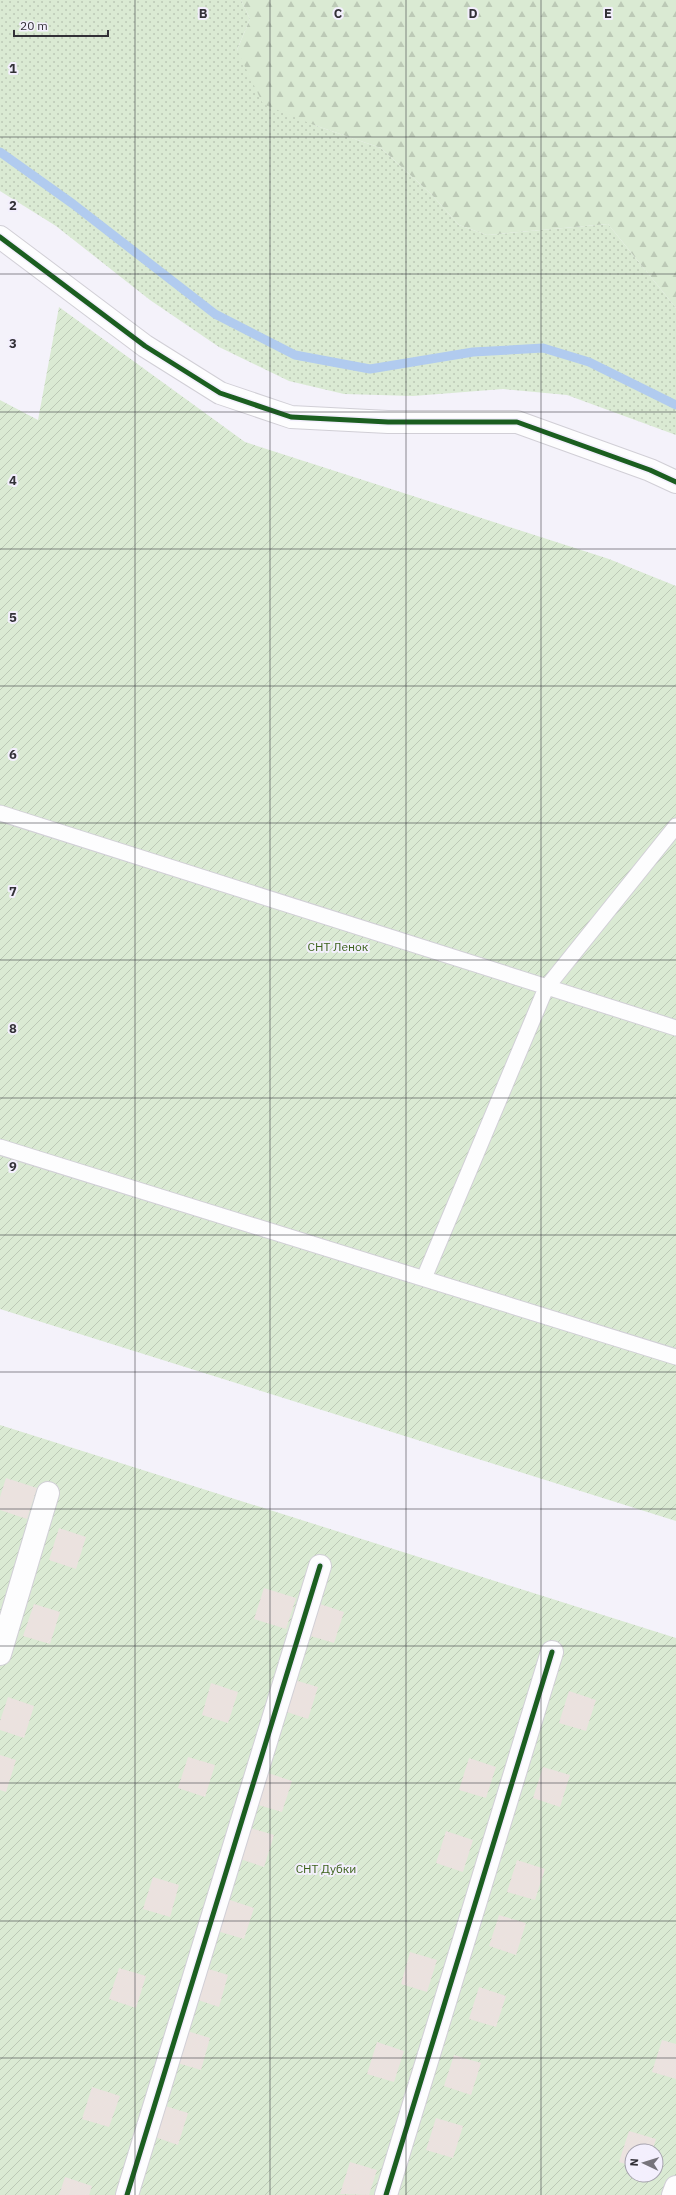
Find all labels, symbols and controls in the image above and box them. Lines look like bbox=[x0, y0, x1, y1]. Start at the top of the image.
text: B bbox=[199, 5, 208, 22]
text: C bbox=[334, 5, 343, 22]
text: D bbox=[468, 5, 478, 22]
text: E bbox=[604, 5, 612, 22]
scale bar bbox=[14, 12, 108, 38]
text: 20 m bbox=[20, 18, 48, 33]
text: 1 bbox=[9, 60, 17, 77]
text: 2 bbox=[9, 197, 17, 214]
text: 3 bbox=[9, 335, 17, 352]
text: 4 bbox=[9, 472, 17, 489]
text: 5 bbox=[9, 609, 17, 626]
text: 6 bbox=[9, 746, 17, 763]
text: 7 bbox=[9, 883, 17, 900]
park label: СНТ Ленок bbox=[308, 939, 369, 954]
text: 8 bbox=[9, 1020, 17, 1037]
text: 9 bbox=[9, 1158, 17, 1175]
park label: СНТ Дубки bbox=[296, 1861, 356, 1876]
north arrow bbox=[624, 2143, 664, 2183]
text: N bbox=[627, 2158, 641, 2167]

